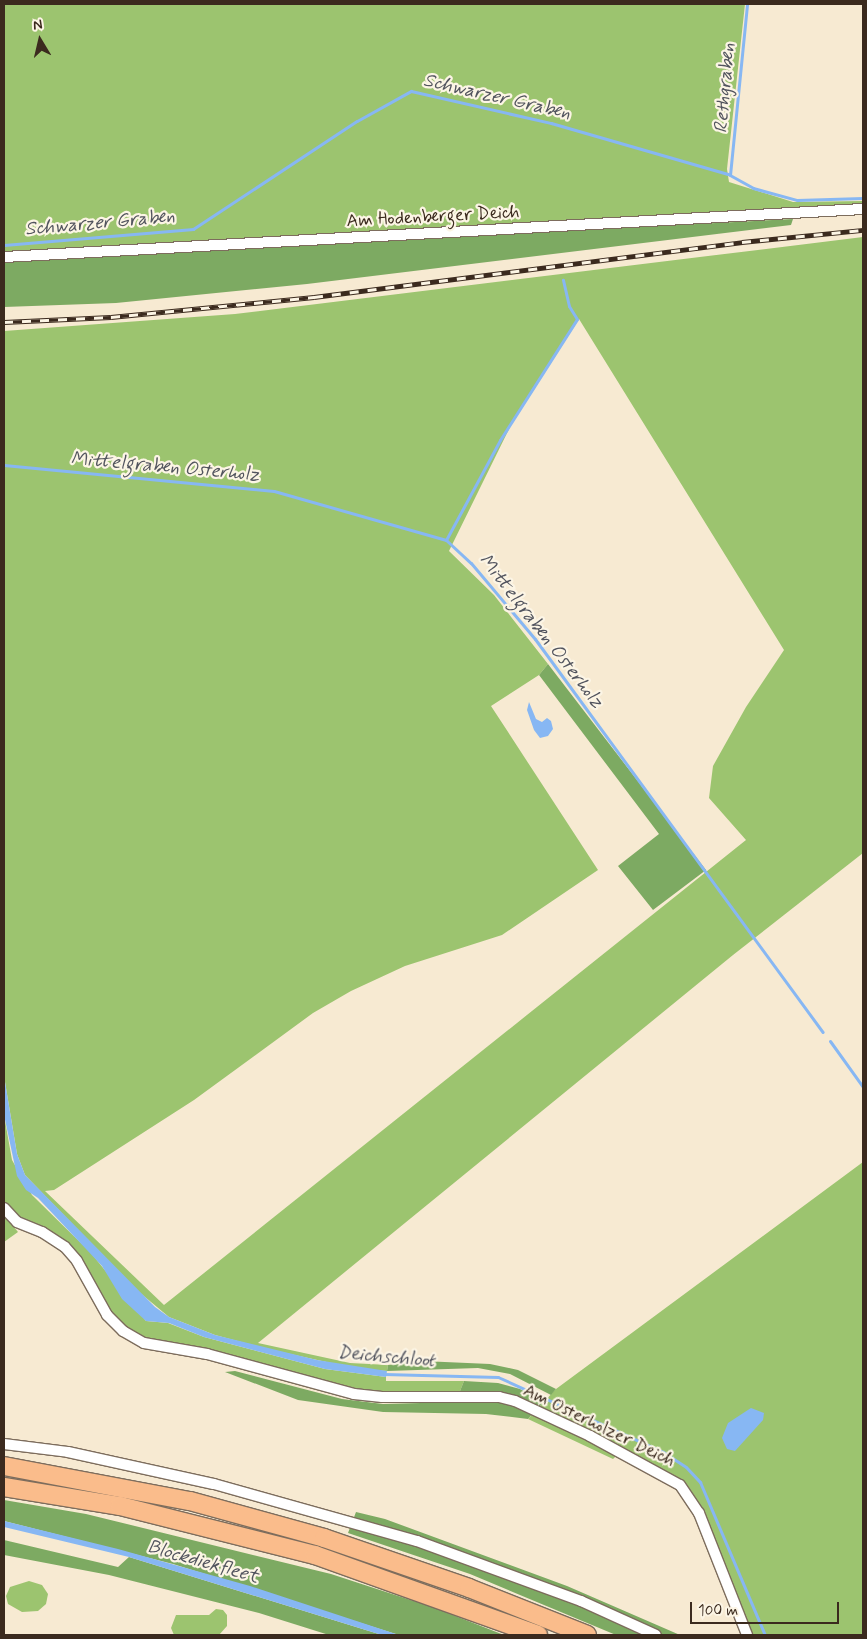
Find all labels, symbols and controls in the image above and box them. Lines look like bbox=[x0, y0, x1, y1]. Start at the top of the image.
north arrow bbox=[15, 15, 65, 65]
text: N bbox=[32, 16, 44, 35]
water label: Rethgraben bbox=[710, 42, 740, 134]
water label: Schwarzer Graben bbox=[422, 69, 572, 125]
street label: Am Hodenberger Deich bbox=[343, 202, 523, 232]
water label: Schwarzer Graben bbox=[25, 205, 175, 241]
water label: Mittelgraben Osterholz bbox=[70, 447, 260, 487]
water label: Mittelgraben Osterholz bbox=[474, 550, 608, 712]
water label: Deichschloot bbox=[336, 1341, 436, 1373]
street label: Am Osterholzer Deich bbox=[519, 1380, 679, 1472]
water label: Blockdiekfleet bbox=[145, 1535, 261, 1589]
scale bar bbox=[692, 1592, 841, 1624]
text: 100 m bbox=[698, 1601, 738, 1621]

